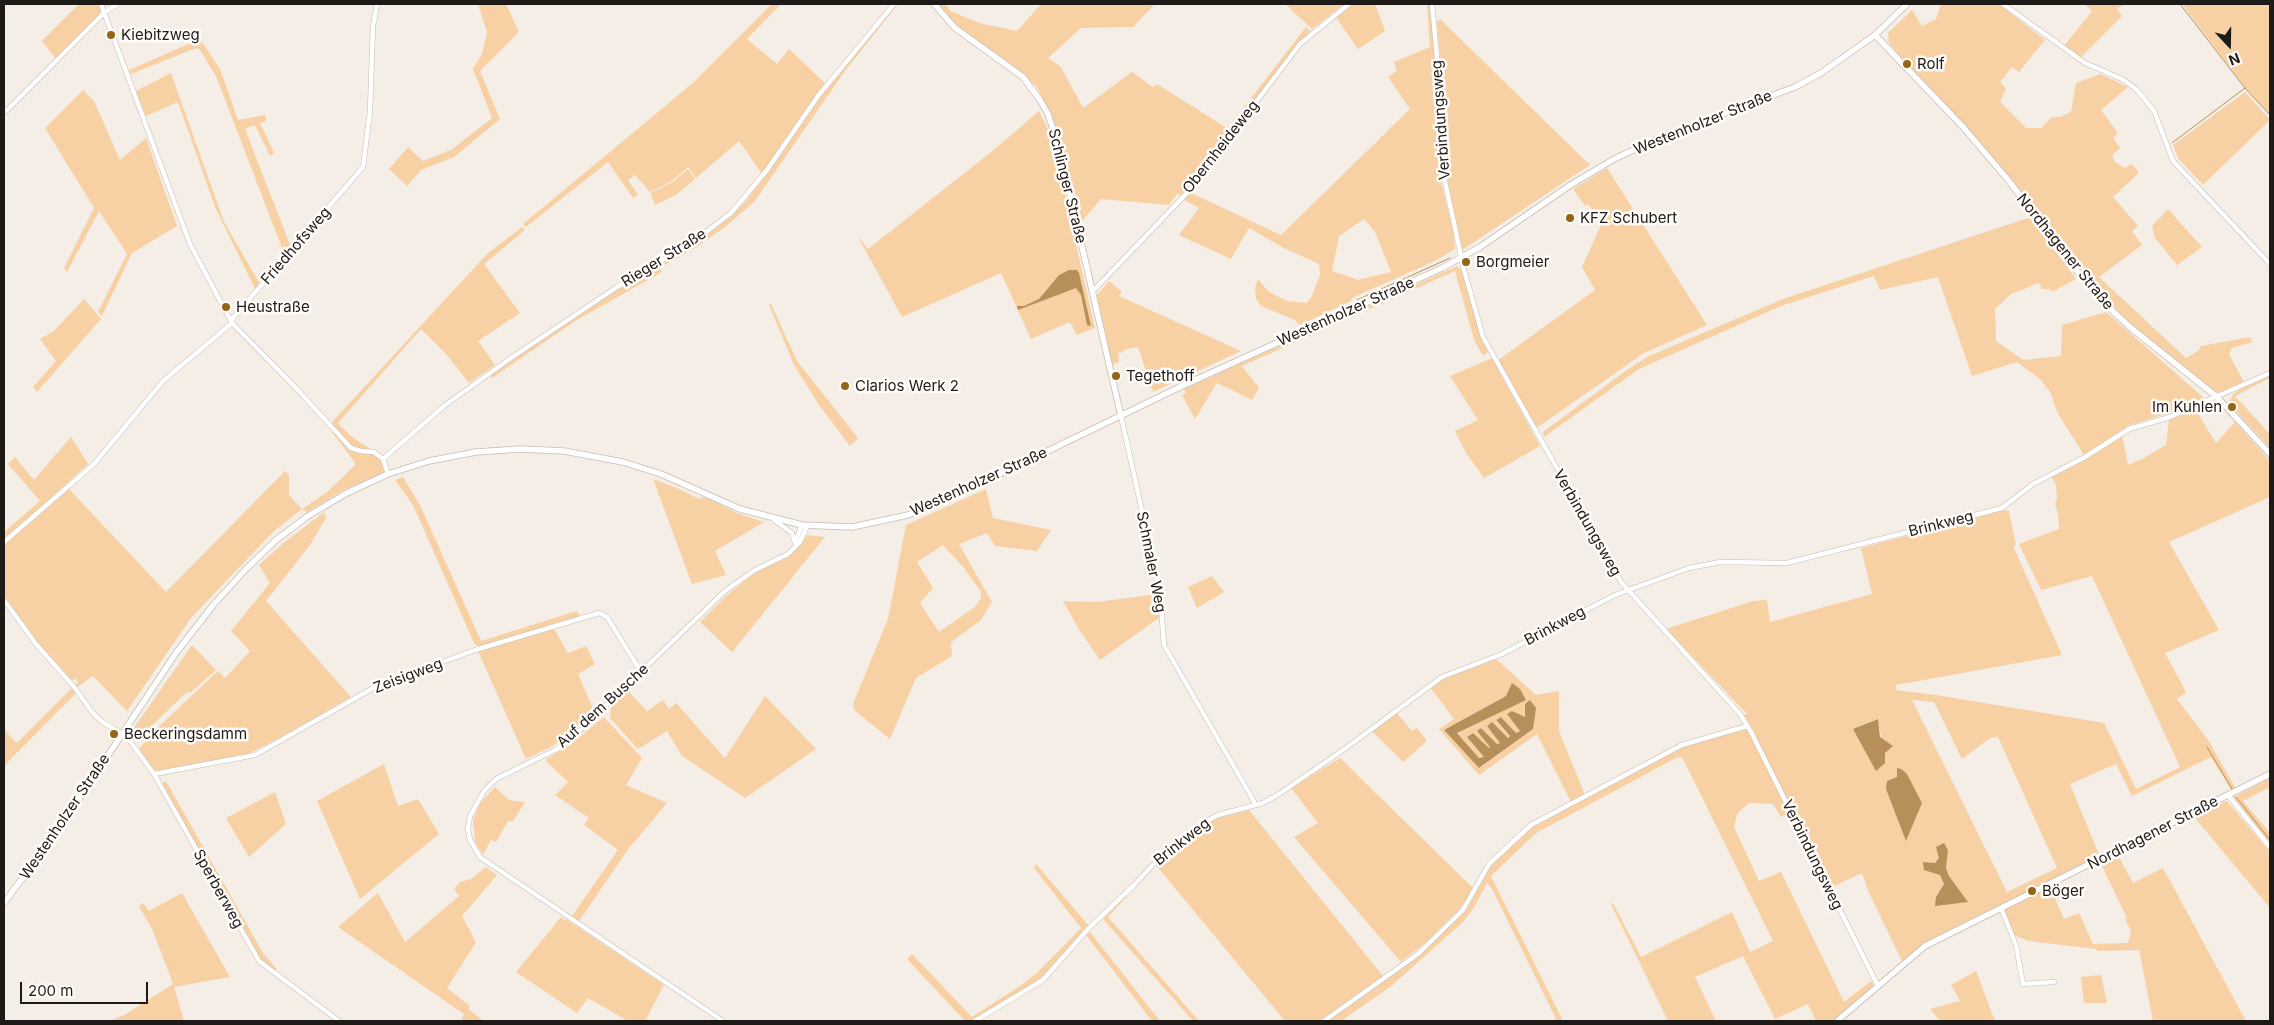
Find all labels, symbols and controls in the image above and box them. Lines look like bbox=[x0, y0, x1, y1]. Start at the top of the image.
north arrow bbox=[2204, 20, 2254, 70]
place label: Kiebitzweg bbox=[121, 26, 200, 44]
marker: Kiebitzweg bbox=[105, 29, 117, 41]
text: N bbox=[2227, 50, 2243, 69]
place label: Rolf bbox=[1917, 55, 1945, 73]
marker: Rolf bbox=[1901, 58, 1913, 70]
street label: Verbindungsweg bbox=[1428, 60, 1454, 180]
street label: Westenholzer Straße bbox=[1631, 87, 1775, 159]
street label: Obernheideweg bbox=[1179, 97, 1263, 197]
street label: Schlinger Straße bbox=[1044, 127, 1090, 245]
street label: Nordhagener Straße bbox=[2013, 190, 2117, 314]
street label: Friedhofsweg bbox=[257, 204, 335, 288]
place label: KFZ Schubert bbox=[1580, 209, 1677, 227]
marker: KFZ Schubert bbox=[1564, 212, 1576, 224]
street label: Rieger Straße bbox=[618, 225, 710, 291]
place label: Borgmeier bbox=[1476, 253, 1549, 271]
marker: Borgmeier bbox=[1460, 256, 1472, 268]
street label: Westenholzer Straße bbox=[1275, 274, 1417, 350]
place label: Heustraße bbox=[236, 298, 310, 316]
marker: Heustraße bbox=[220, 301, 232, 313]
place label: Tegethoff bbox=[1126, 367, 1194, 385]
marker: Tegethoff bbox=[1110, 370, 1122, 382]
place label: Clarios Werk 2 bbox=[855, 377, 959, 395]
marker: Clarios Werk 2 bbox=[839, 380, 851, 392]
place label: Im Kuhlen bbox=[2152, 398, 2222, 416]
marker: Im Kuhlen bbox=[2226, 401, 2238, 413]
street label: Westenholzer Straße bbox=[908, 444, 1050, 520]
street label: Verbindungsweg bbox=[1549, 467, 1625, 579]
street label: Brinkweg bbox=[1907, 507, 1975, 541]
street label: Schmaler Weg bbox=[1132, 510, 1170, 614]
street label: Brinkweg bbox=[1521, 602, 1589, 650]
street label: Zeisigweg bbox=[371, 655, 445, 697]
street label: Auf dem Busche bbox=[553, 660, 653, 752]
place label: Beckeringsdamm bbox=[124, 725, 247, 743]
marker: Beckeringsdamm bbox=[108, 728, 120, 740]
street label: Westenholzer Straße bbox=[16, 751, 114, 883]
street label: Nordhagener Straße bbox=[2085, 792, 2221, 874]
street label: Verbindungsweg bbox=[1778, 797, 1846, 913]
street label: Brinkweg bbox=[1150, 814, 1214, 870]
street label: Sperberweg bbox=[189, 847, 247, 931]
place label: Böger bbox=[2042, 882, 2084, 900]
marker: Böger bbox=[2026, 885, 2038, 897]
scale bar bbox=[22, 972, 150, 1004]
text: 200 m bbox=[28, 981, 73, 1000]

